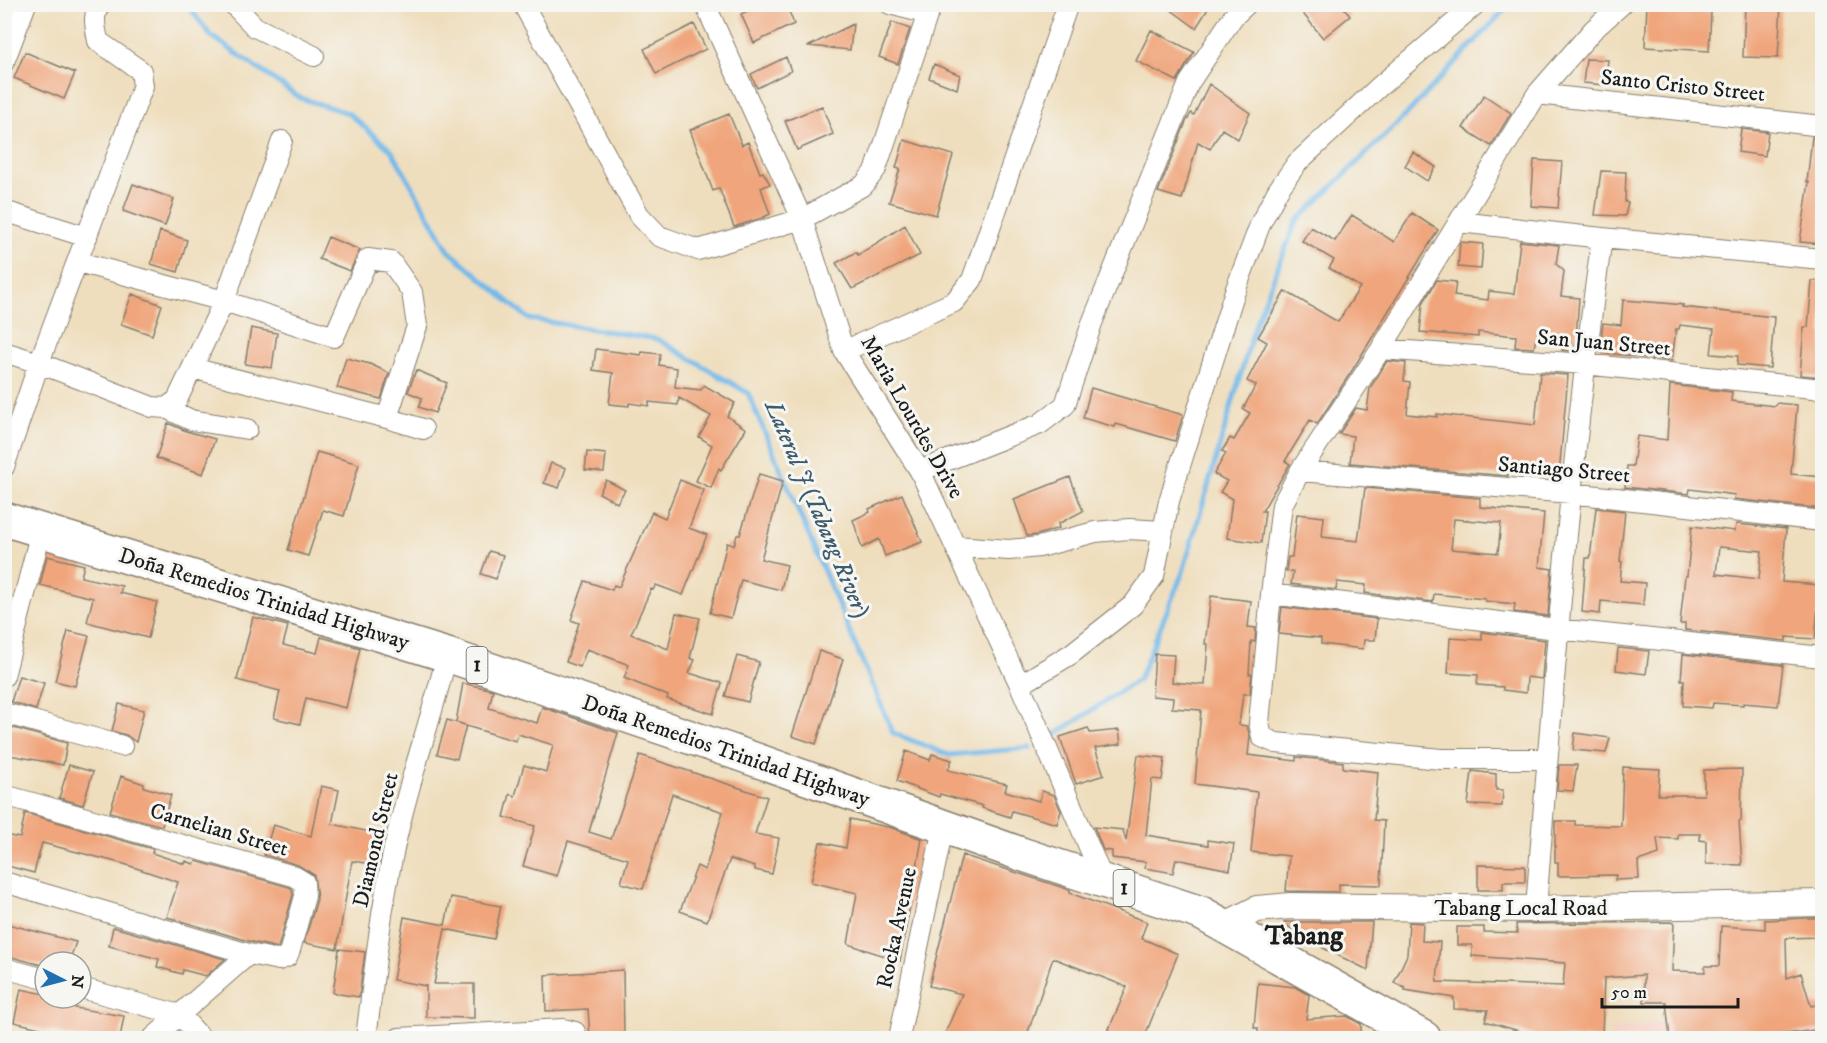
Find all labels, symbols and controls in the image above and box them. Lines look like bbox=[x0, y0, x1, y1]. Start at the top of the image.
street label: Santo Cristo Street bbox=[1600, 64, 1766, 108]
street label: San Juan Street bbox=[1536, 324, 1672, 362]
street label: Maria Lourdes Drive bbox=[854, 331, 970, 503]
water label: Lateral J (Tabang River) bbox=[757, 394, 876, 622]
street label: Santiago Street bbox=[1497, 451, 1631, 489]
street label: Doña Remedios Trinidad Highway bbox=[115, 542, 413, 656]
road number: 1 bbox=[466, 647, 488, 683]
street label: Doña Remedios Trinidad Highway bbox=[579, 689, 874, 813]
street label: Diamond Street bbox=[347, 770, 405, 910]
street label: Carnelian Street bbox=[147, 797, 291, 863]
street label: Rocka Avenue bbox=[871, 865, 923, 991]
road number: 1 bbox=[1114, 870, 1134, 906]
street label: Tabang Local Road bbox=[1435, 895, 1607, 922]
district label: Tabang bbox=[1264, 920, 1344, 953]
north arrow bbox=[33, 950, 93, 1010]
scale bar bbox=[1602, 971, 1738, 1009]
text: N bbox=[66, 974, 88, 989]
text: 50 m bbox=[1611, 982, 1647, 1004]

